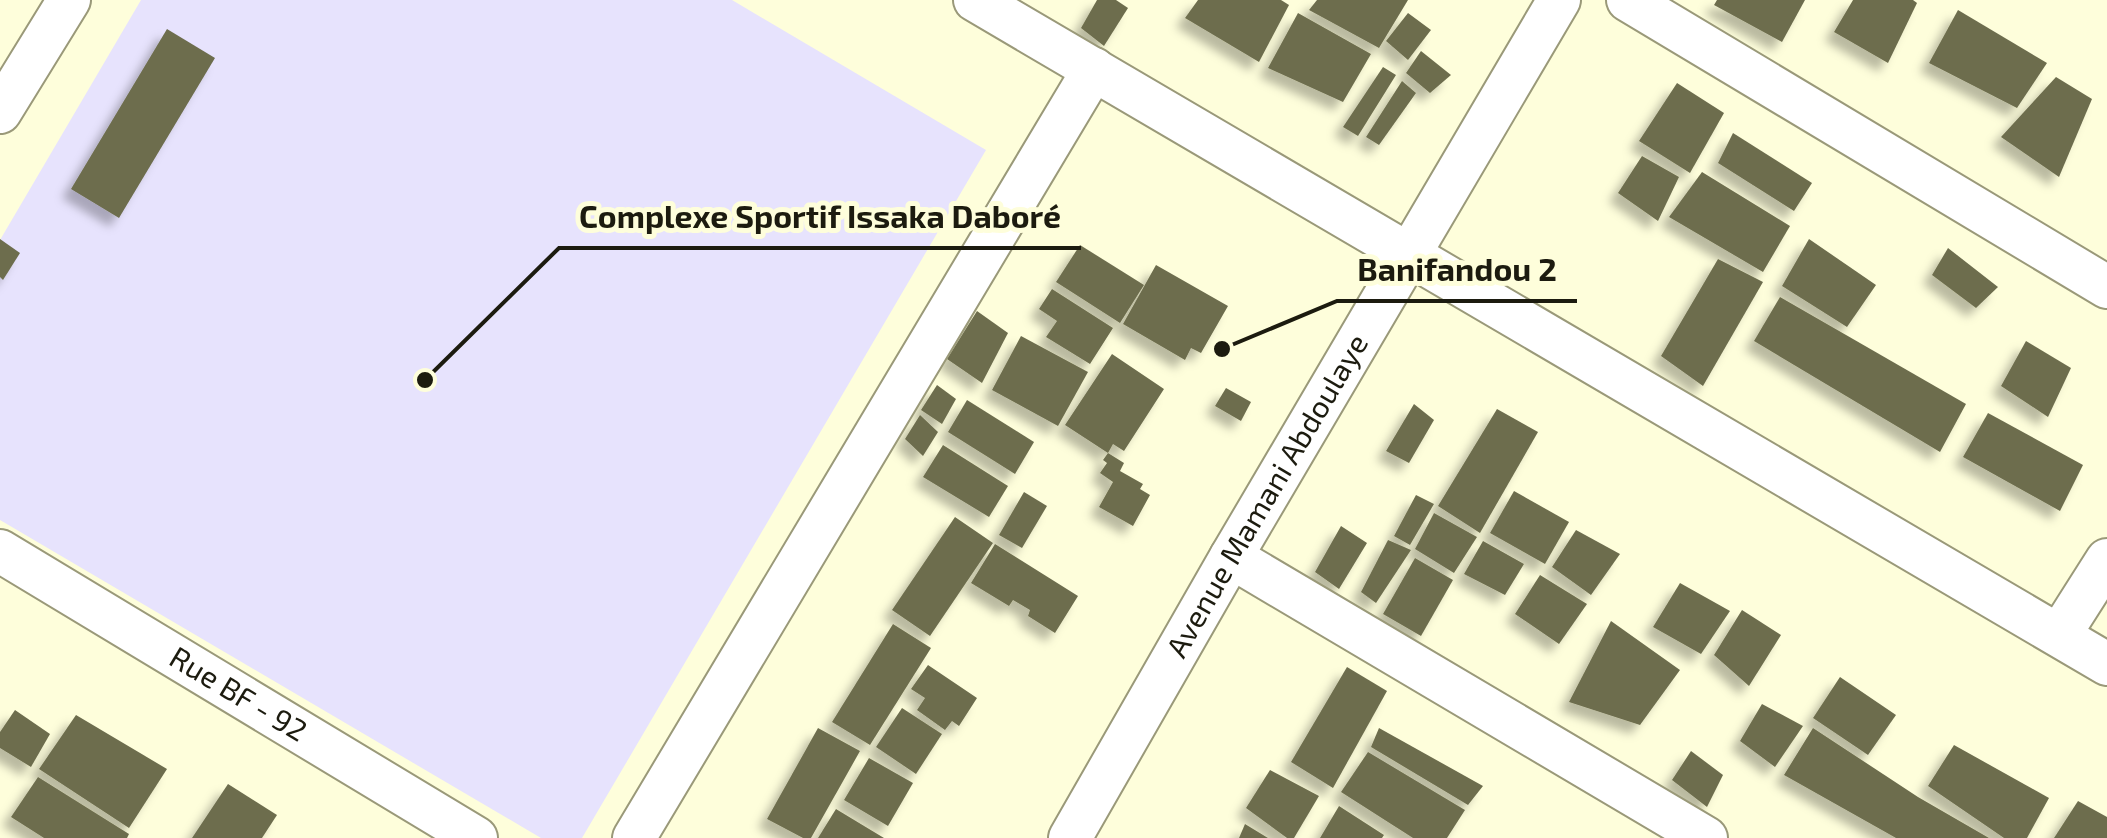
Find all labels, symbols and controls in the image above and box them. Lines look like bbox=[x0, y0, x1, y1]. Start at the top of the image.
callout: Complexe Sportif Issaka Daboré bbox=[559, 186, 1081, 248]
text: Complexe Sportif Issaka Daboré bbox=[579, 196, 1061, 234]
callout: Banifandou 2 bbox=[1337, 239, 1577, 301]
text: Banifandou 2 bbox=[1357, 249, 1557, 287]
street label: Avenue Mamani Abdoulaye bbox=[1158, 327, 1374, 663]
street label: Rue BF - 92 bbox=[164, 638, 314, 748]

